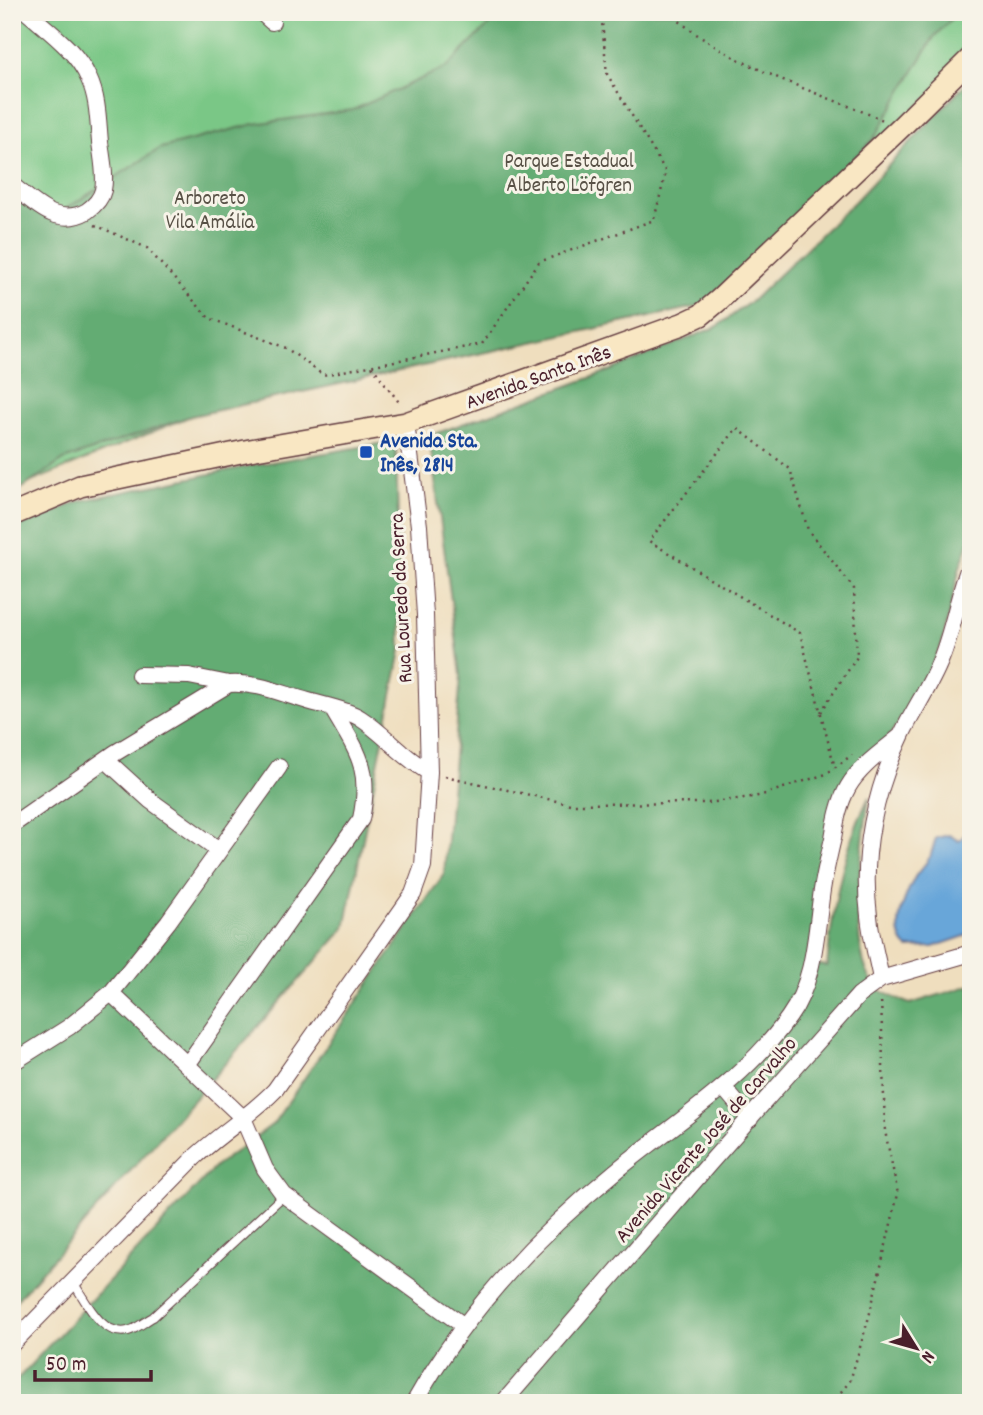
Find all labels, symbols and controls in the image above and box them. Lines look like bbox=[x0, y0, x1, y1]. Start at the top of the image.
park label: Parque Estadual Alberto Löfgren bbox=[504, 148, 634, 202]
park label: Arboreto Vila Amália bbox=[166, 185, 255, 239]
street label: Avenida Santa Inês bbox=[462, 339, 616, 419]
place label: Avenida Sta. Inês, 2814 bbox=[380, 428, 478, 482]
marker: Avenida Sta. Inês, 2814 bbox=[358, 444, 374, 460]
street label: Rua Louredo da Serra bbox=[383, 511, 422, 684]
street label: Avenida Vicente José de Carvalho bbox=[609, 1031, 805, 1251]
north arrow bbox=[881, 1314, 951, 1384]
scale bar bbox=[35, 1338, 150, 1382]
text: N bbox=[913, 1344, 940, 1368]
text: 50 m bbox=[46, 1351, 86, 1381]

